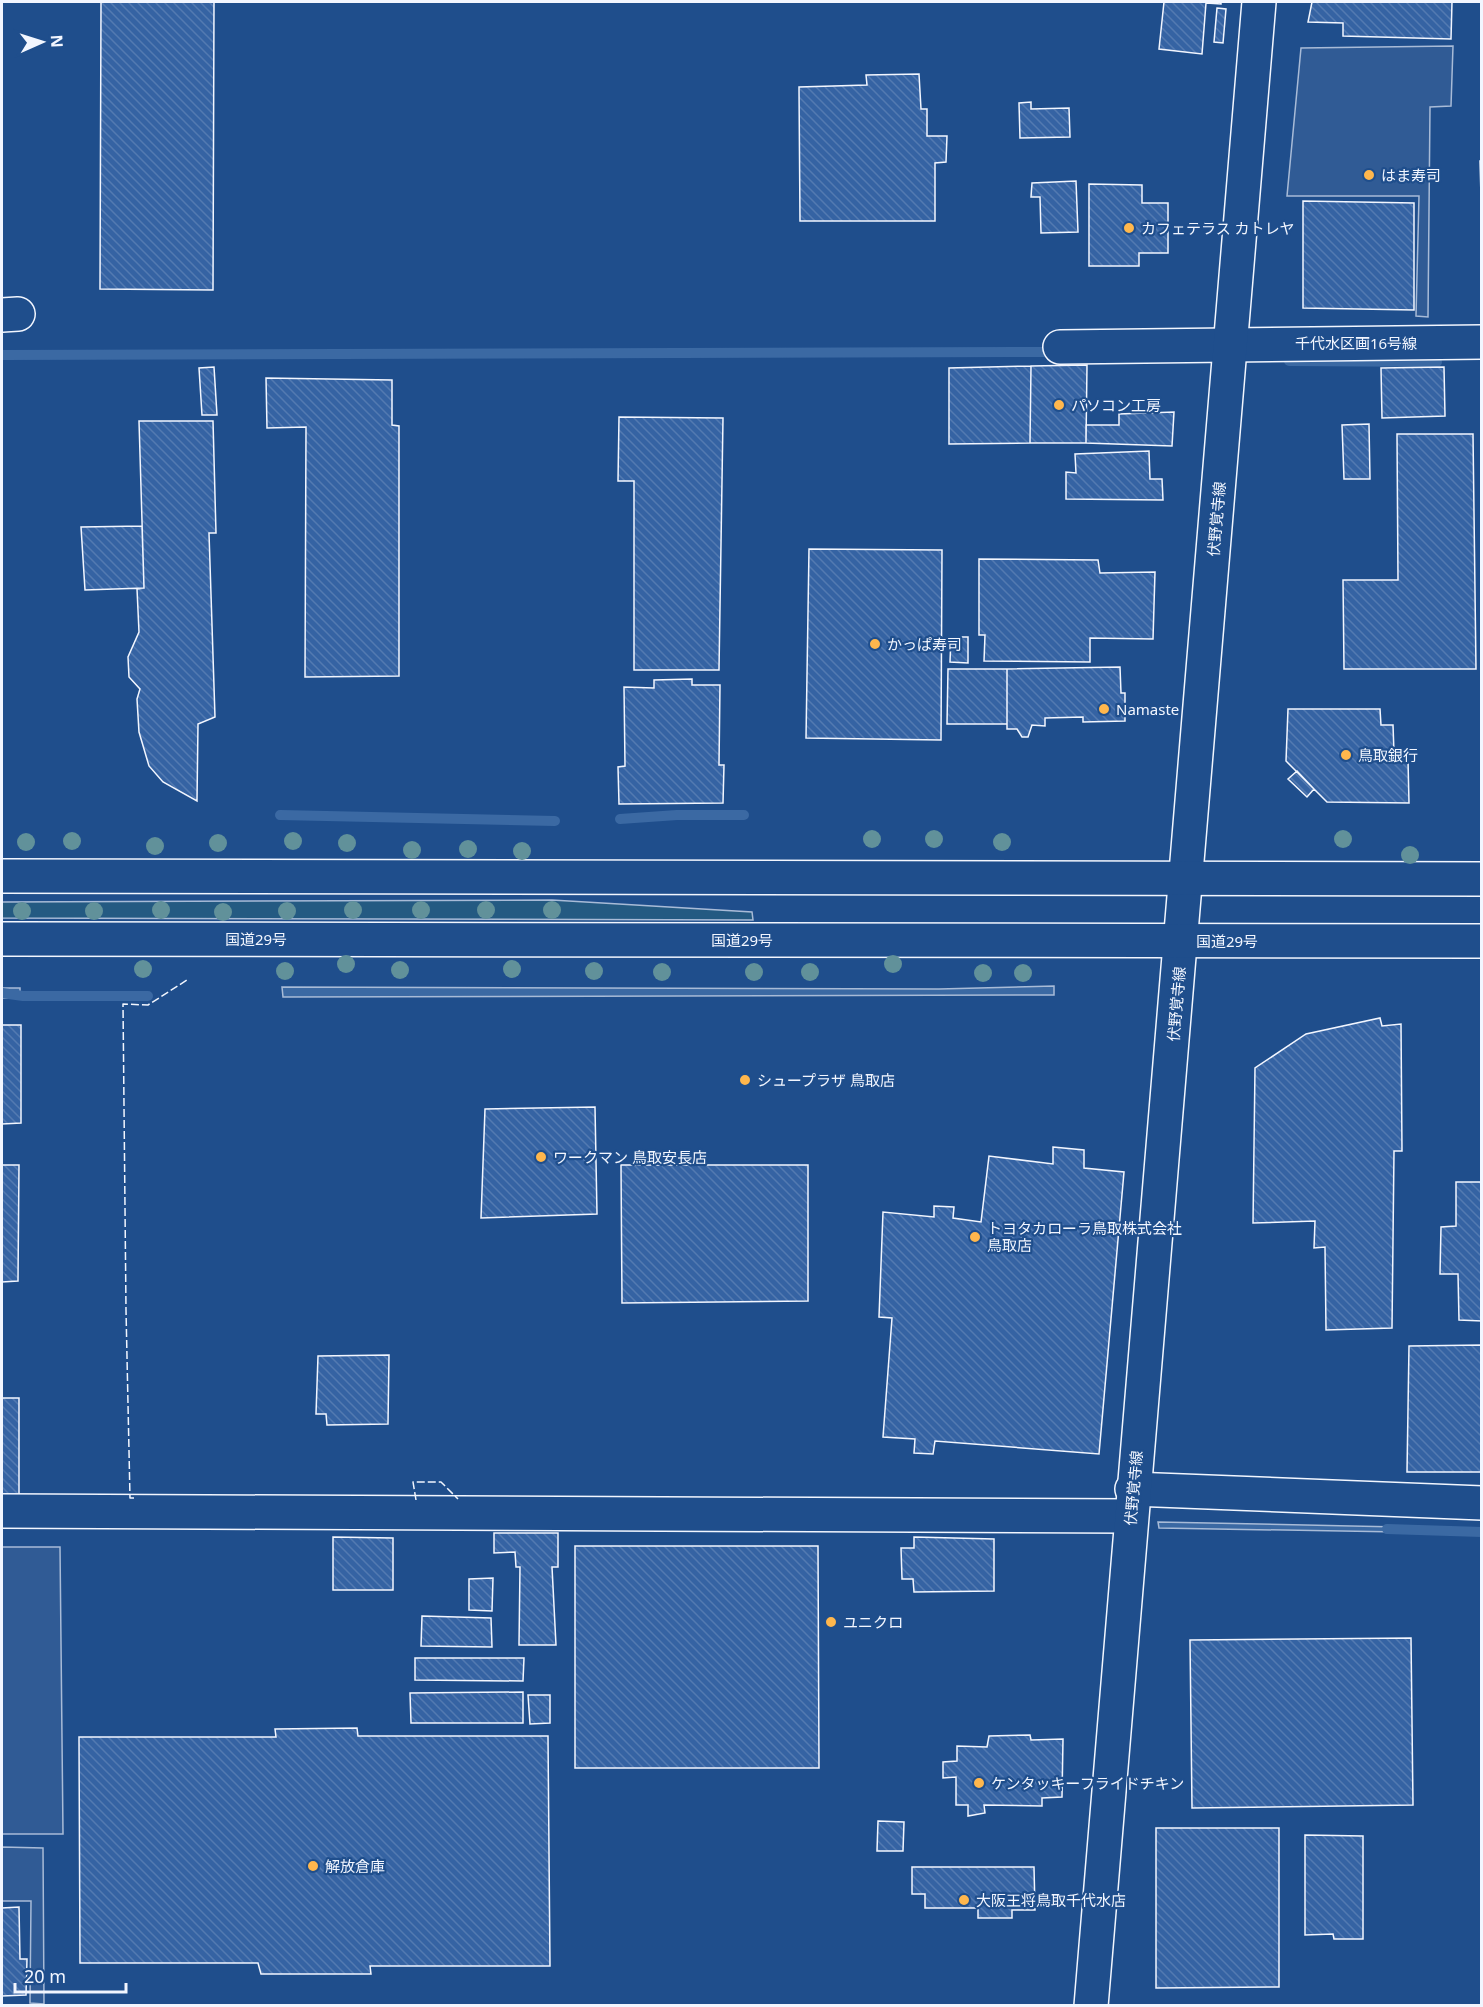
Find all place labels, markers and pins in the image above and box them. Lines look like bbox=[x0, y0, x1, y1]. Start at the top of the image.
place label: はま寿司 bbox=[1381, 165, 1441, 185]
marker: はま寿司 bbox=[1362, 168, 1376, 182]
place label: カフェテラス カトレヤ bbox=[1141, 218, 1295, 238]
marker: カフェテラス カトレヤ bbox=[1122, 221, 1136, 235]
place label: パソコン工房 bbox=[1071, 395, 1161, 415]
marker: パソコン工房 bbox=[1052, 398, 1066, 412]
place label: かっぱ寿司 bbox=[887, 634, 962, 654]
marker: かっぱ寿司 bbox=[868, 637, 882, 651]
place label: Namaste bbox=[1116, 699, 1179, 719]
marker: Namaste bbox=[1097, 702, 1111, 716]
place label: 鳥取銀行 bbox=[1358, 745, 1418, 765]
marker: 鳥取銀行 bbox=[1339, 748, 1353, 762]
place label: シュープラザ 鳥取店 bbox=[757, 1070, 895, 1090]
marker: シュープラザ 鳥取店 bbox=[738, 1073, 752, 1087]
place label: ワークマン 鳥取安長店 bbox=[553, 1147, 707, 1167]
marker: ワークマン 鳥取安長店 bbox=[534, 1150, 548, 1164]
place label: トヨタカローラ鳥取株式会社 鳥取店 bbox=[987, 1218, 1182, 1255]
marker: トヨタカローラ鳥取株式会社 鳥取店 bbox=[968, 1230, 982, 1244]
place label: ユニクロ bbox=[843, 1612, 903, 1632]
marker: ユニクロ bbox=[824, 1615, 838, 1629]
place label: ケンタッキーフライドチキン bbox=[991, 1773, 1184, 1793]
marker: ケンタッキーフライドチキン bbox=[972, 1776, 986, 1790]
place label: 解放倉庫 bbox=[325, 1856, 385, 1876]
marker: 解放倉庫 bbox=[306, 1859, 320, 1873]
place label: 大阪王将鳥取千代水店 bbox=[976, 1890, 1126, 1910]
marker: 大阪王将鳥取千代水店 bbox=[957, 1893, 971, 1907]

